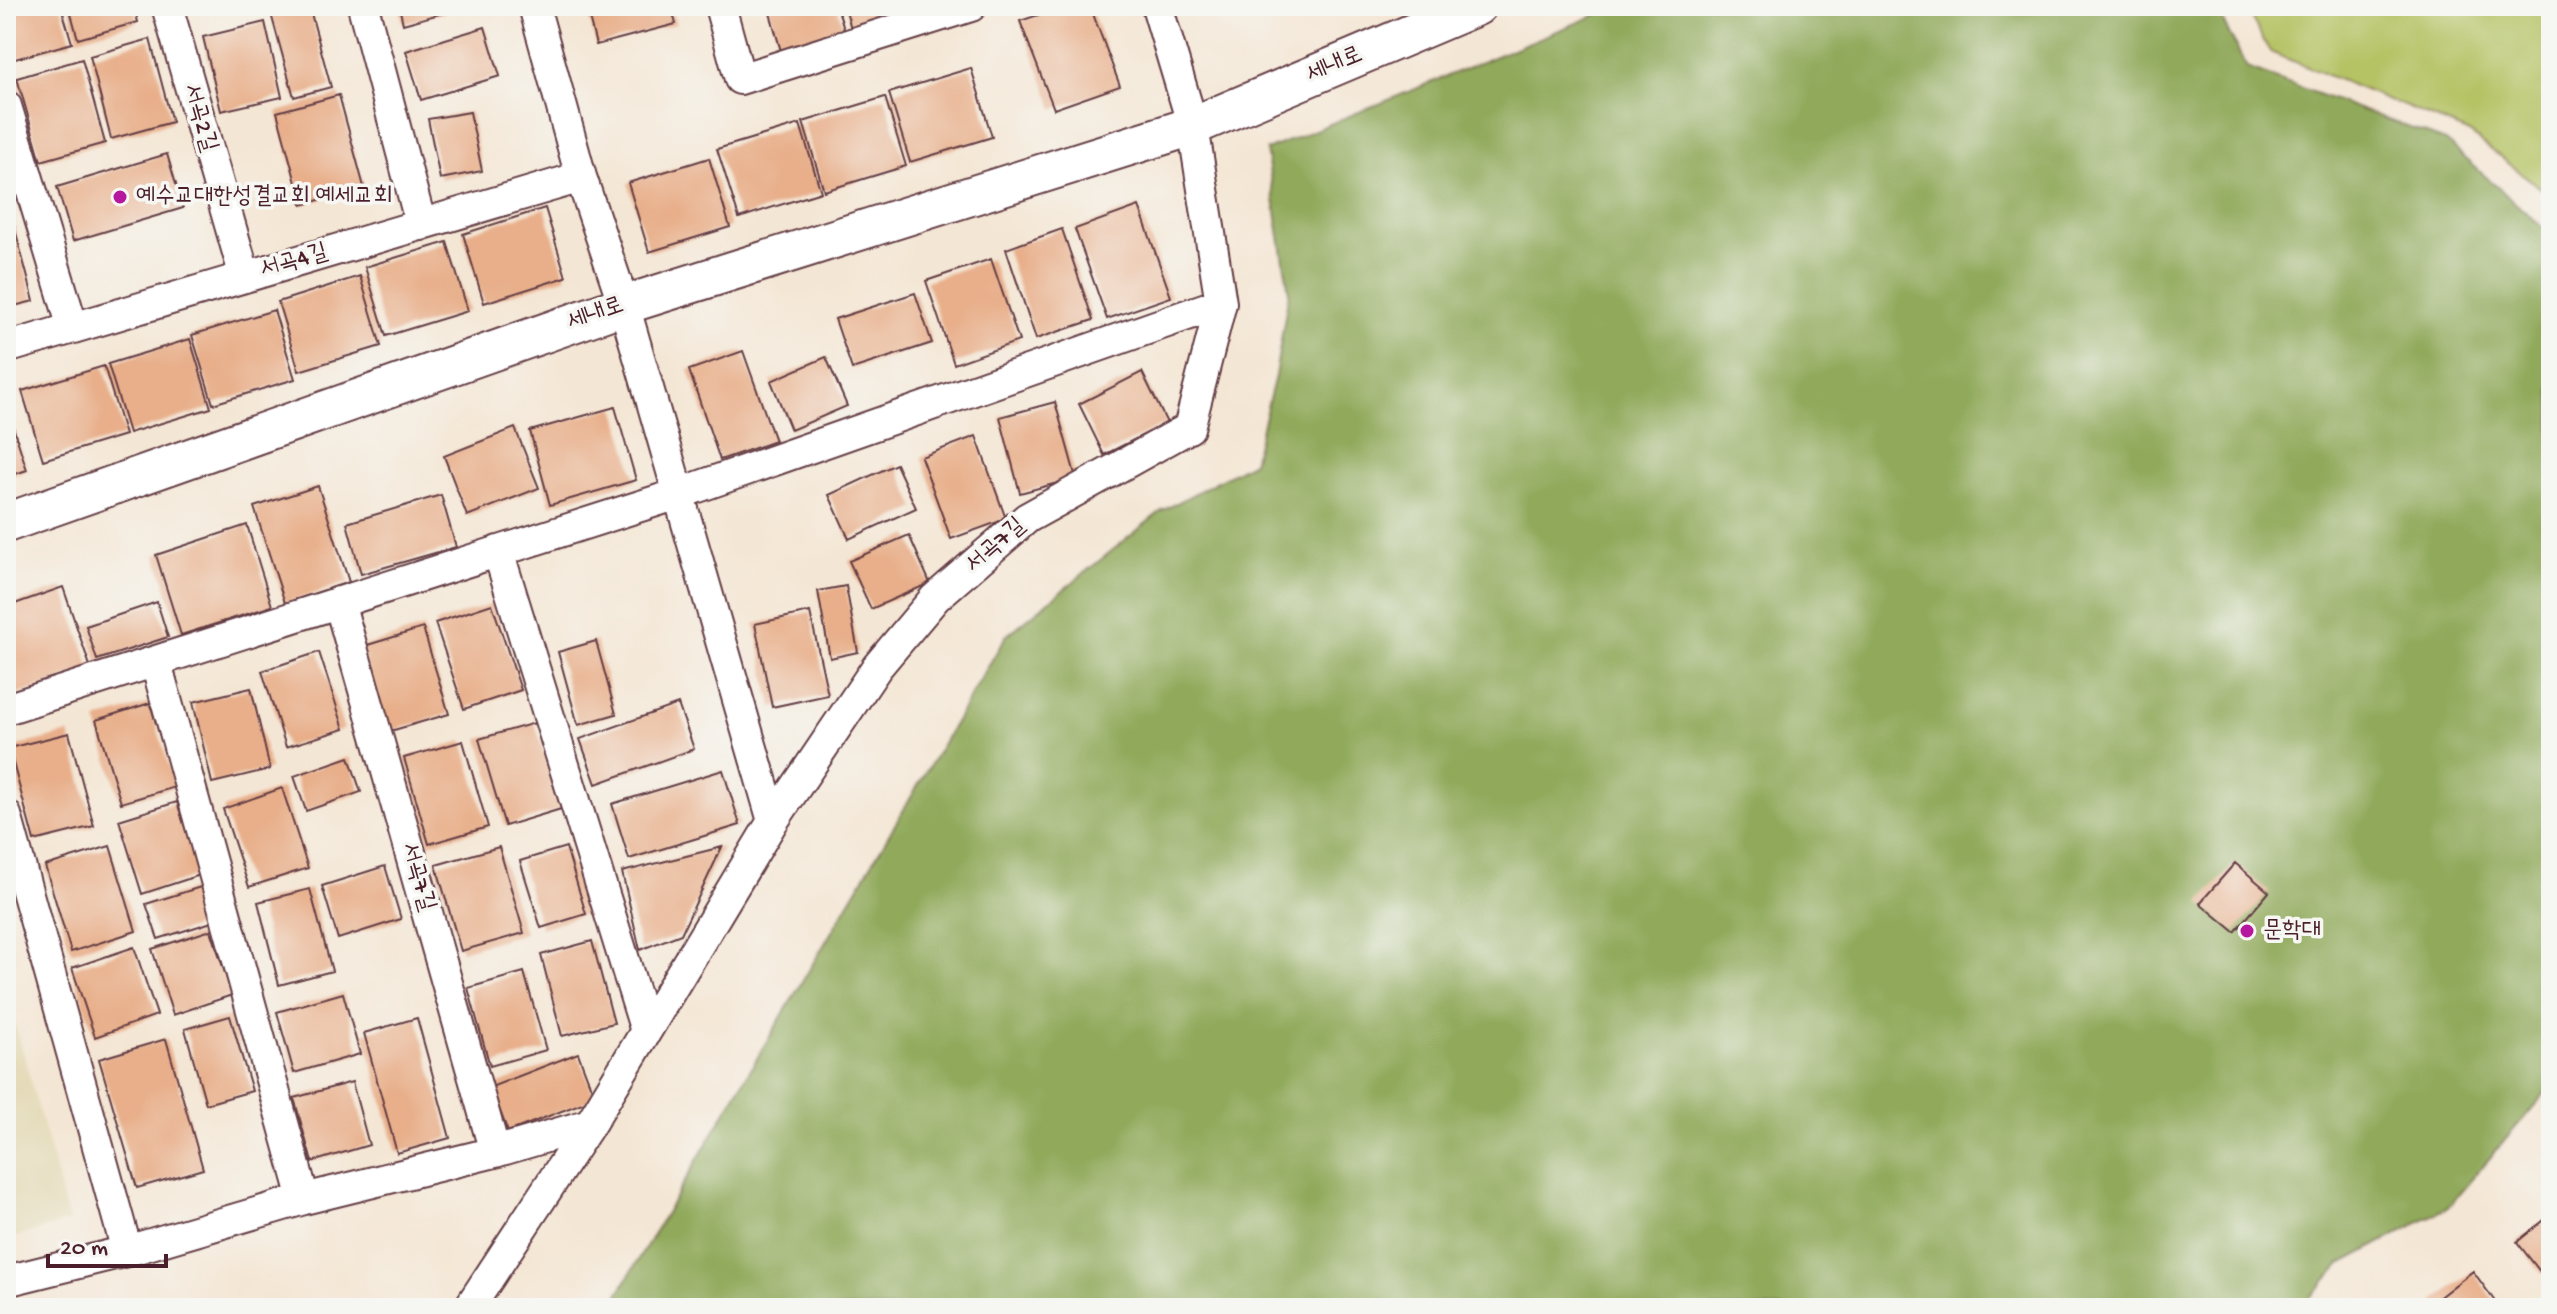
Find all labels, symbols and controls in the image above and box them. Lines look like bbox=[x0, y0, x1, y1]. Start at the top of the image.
street label: 세내로 bbox=[1303, 41, 1367, 91]
street label: 서곡2길 bbox=[175, 81, 223, 155]
place label: 예수교대한성결교회 예세교회 bbox=[136, 183, 393, 212]
marker: 예수교대한성결교회 예세교회 bbox=[111, 188, 129, 206]
street label: 서곡4길 bbox=[257, 239, 331, 285]
street label: 세내로 bbox=[564, 292, 628, 338]
street label: 서곡7길 bbox=[960, 512, 1032, 580]
street label: 서곡7길 bbox=[393, 839, 441, 915]
place label: 문학대 bbox=[2263, 917, 2321, 946]
marker: 문학대 bbox=[2238, 922, 2256, 940]
scale bar bbox=[48, 1218, 166, 1268]
text: 20 m bbox=[60, 1235, 108, 1264]

